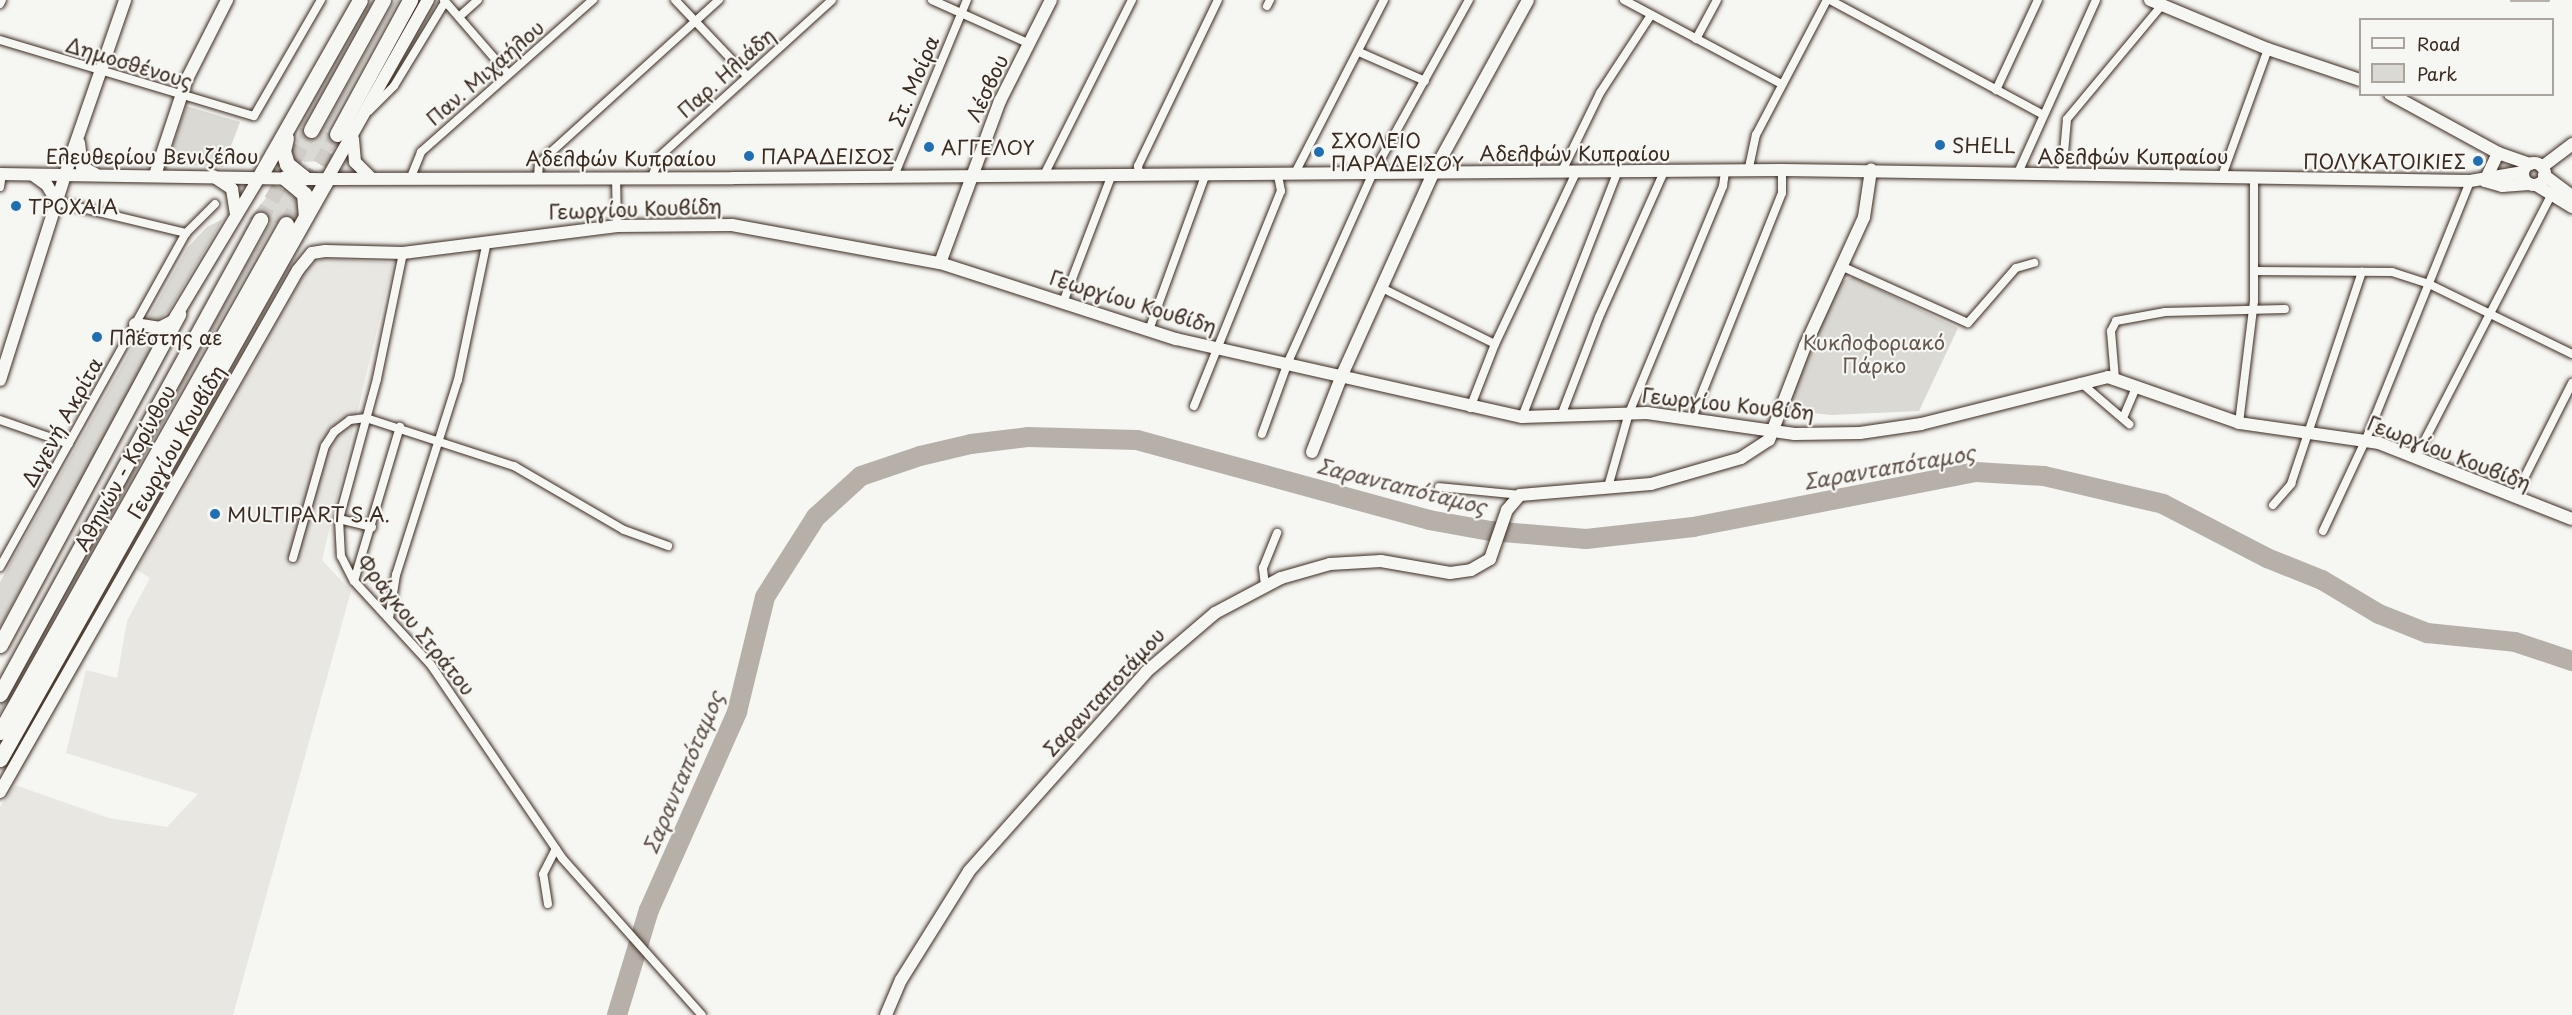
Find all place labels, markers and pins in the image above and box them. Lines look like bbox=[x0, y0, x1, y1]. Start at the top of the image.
place label: ΣΧΟΛΕΙΟ ΠΑΡΑΔΕΙΣΟΥ bbox=[1331, 128, 1464, 175]
place label: SHELL bbox=[1952, 133, 2016, 157]
place label: ΑΓΓΕΛΟΥ bbox=[941, 135, 1034, 159]
marker: SHELL bbox=[1933, 138, 1947, 152]
marker: ΑΓΓΕΛΟΥ bbox=[922, 140, 936, 154]
place label: ΠΑΡΑΔΕΙΣΟΣ bbox=[761, 144, 895, 168]
marker: ΣΧΟΛΕΙΟ ΠΑΡΑΔΕΙΣΟΥ bbox=[1312, 145, 1326, 159]
marker: ΠΑΡΑΔΕΙΣΟΣ bbox=[742, 149, 756, 163]
place label: ΠΟΛΥΚΑΤΟΙΚΙΕΣ bbox=[2303, 149, 2466, 173]
marker: ΠΟΛΥΚΑΤΟΙΚΙΕΣ bbox=[2471, 154, 2485, 168]
place label: ΤΡΟΧΑΙΑ bbox=[28, 194, 118, 218]
marker: ΤΡΟΧΑΙΑ bbox=[9, 199, 23, 213]
place label: Πλέστης αε bbox=[109, 325, 223, 349]
marker: Πλέστης αε bbox=[90, 330, 104, 344]
place label: MULTIPART S.A. bbox=[227, 502, 390, 526]
marker: MULTIPART S.A. bbox=[208, 507, 222, 521]

